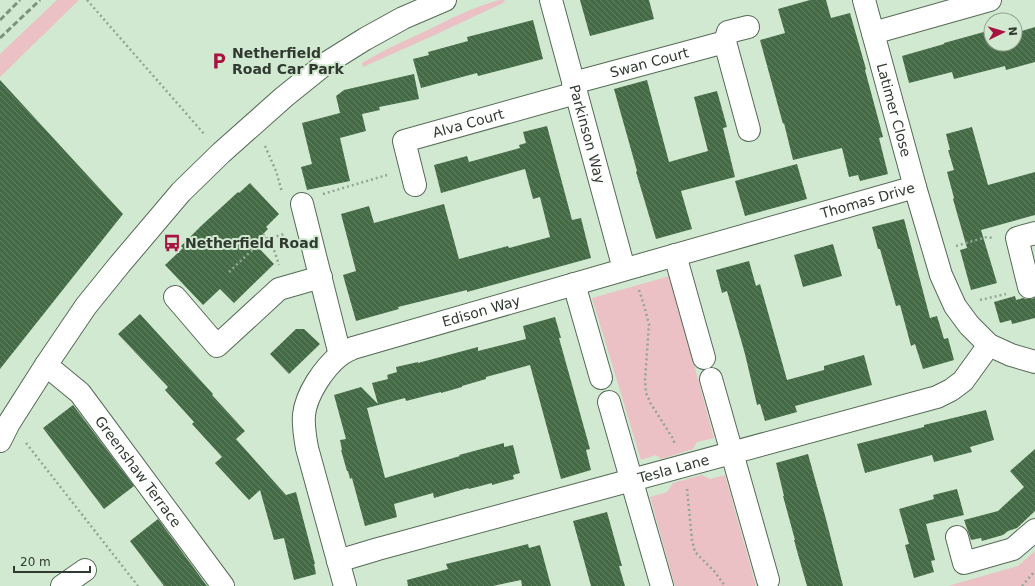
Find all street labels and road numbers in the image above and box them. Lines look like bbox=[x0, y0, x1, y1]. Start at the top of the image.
street label: Swan Court bbox=[608, 44, 691, 81]
street label: Latimer Close bbox=[874, 61, 914, 159]
street label: Parkinson Way bbox=[566, 83, 608, 186]
street label: Alva Court bbox=[431, 105, 506, 141]
street label: Thomas Drive bbox=[818, 179, 917, 222]
street label: Edison Way bbox=[440, 292, 522, 330]
street label: Greenshaw Terrace bbox=[92, 413, 185, 530]
street label: Tesla Lane bbox=[635, 451, 711, 486]

